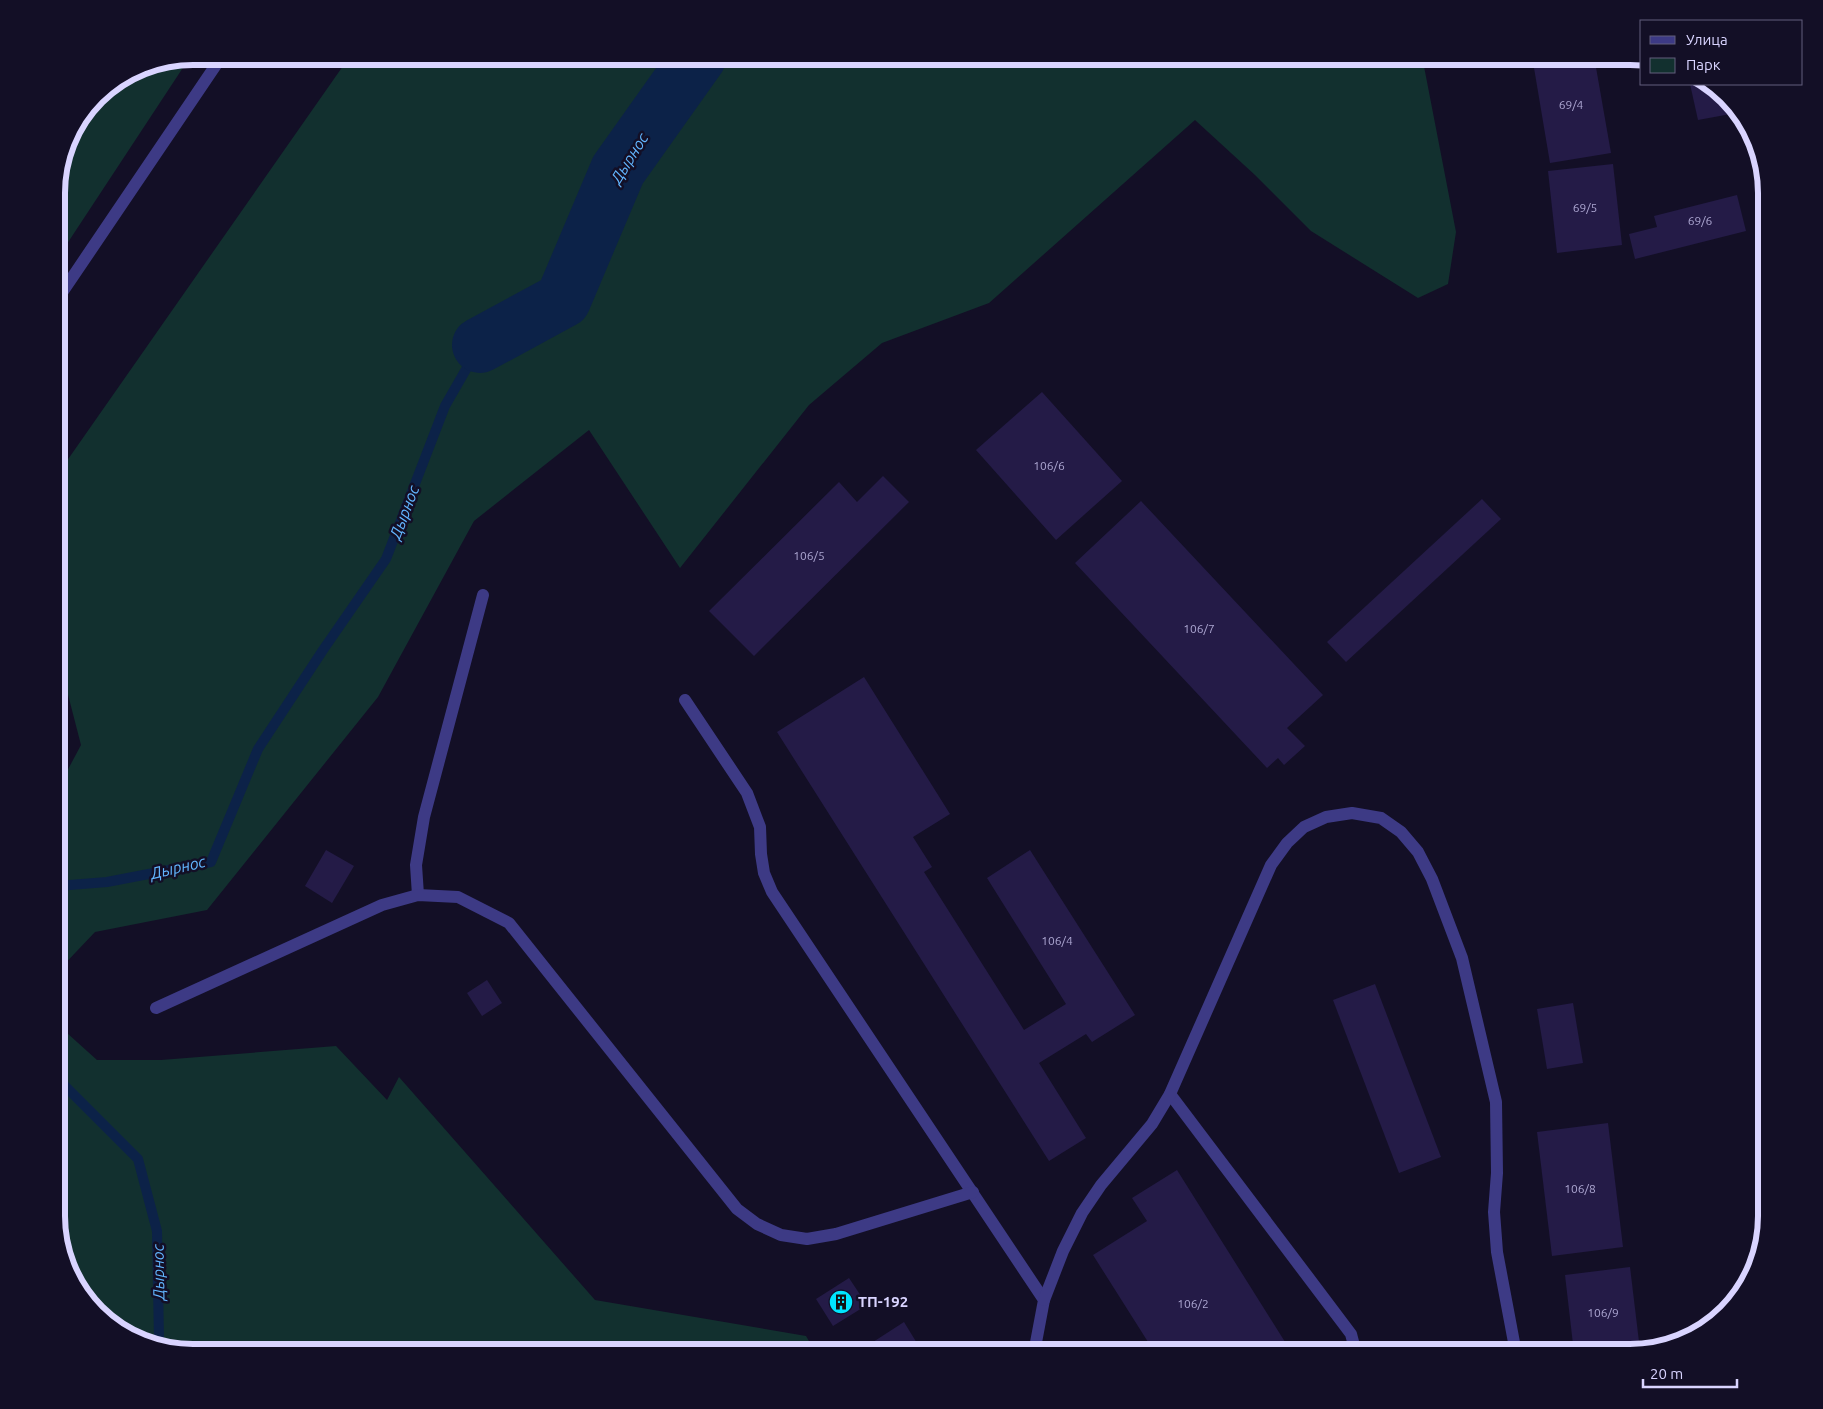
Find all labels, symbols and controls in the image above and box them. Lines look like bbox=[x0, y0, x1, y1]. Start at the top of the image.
legend bbox=[1640, 20, 1803, 85]
text: Улица bbox=[1686, 31, 1728, 48]
text: Парк bbox=[1686, 56, 1721, 73]
house number: 69/4 bbox=[1559, 98, 1584, 111]
water label: Дырнос bbox=[605, 129, 652, 188]
house number: 69/5 bbox=[1573, 201, 1597, 214]
house number: 69/6 bbox=[1688, 214, 1713, 227]
house number: 106/6 bbox=[1033, 459, 1065, 472]
water label: Дырнос bbox=[385, 482, 423, 543]
house number: 106/5 bbox=[793, 549, 825, 562]
house number: 106/7 bbox=[1183, 622, 1215, 635]
water label: Дырнос bbox=[147, 852, 208, 883]
house number: 106/4 bbox=[1041, 934, 1073, 947]
house number: 106/8 bbox=[1564, 1182, 1596, 1195]
water label: Дырнос bbox=[149, 1243, 168, 1302]
building icon: ТП-192 bbox=[828, 1289, 854, 1315]
place label: ТП-192 bbox=[858, 1293, 908, 1310]
house number: 106/2 bbox=[1177, 1297, 1209, 1310]
house number: 106/9 bbox=[1587, 1306, 1619, 1319]
scale bar bbox=[1643, 1356, 1737, 1388]
text: 20 m bbox=[1650, 1365, 1683, 1382]

